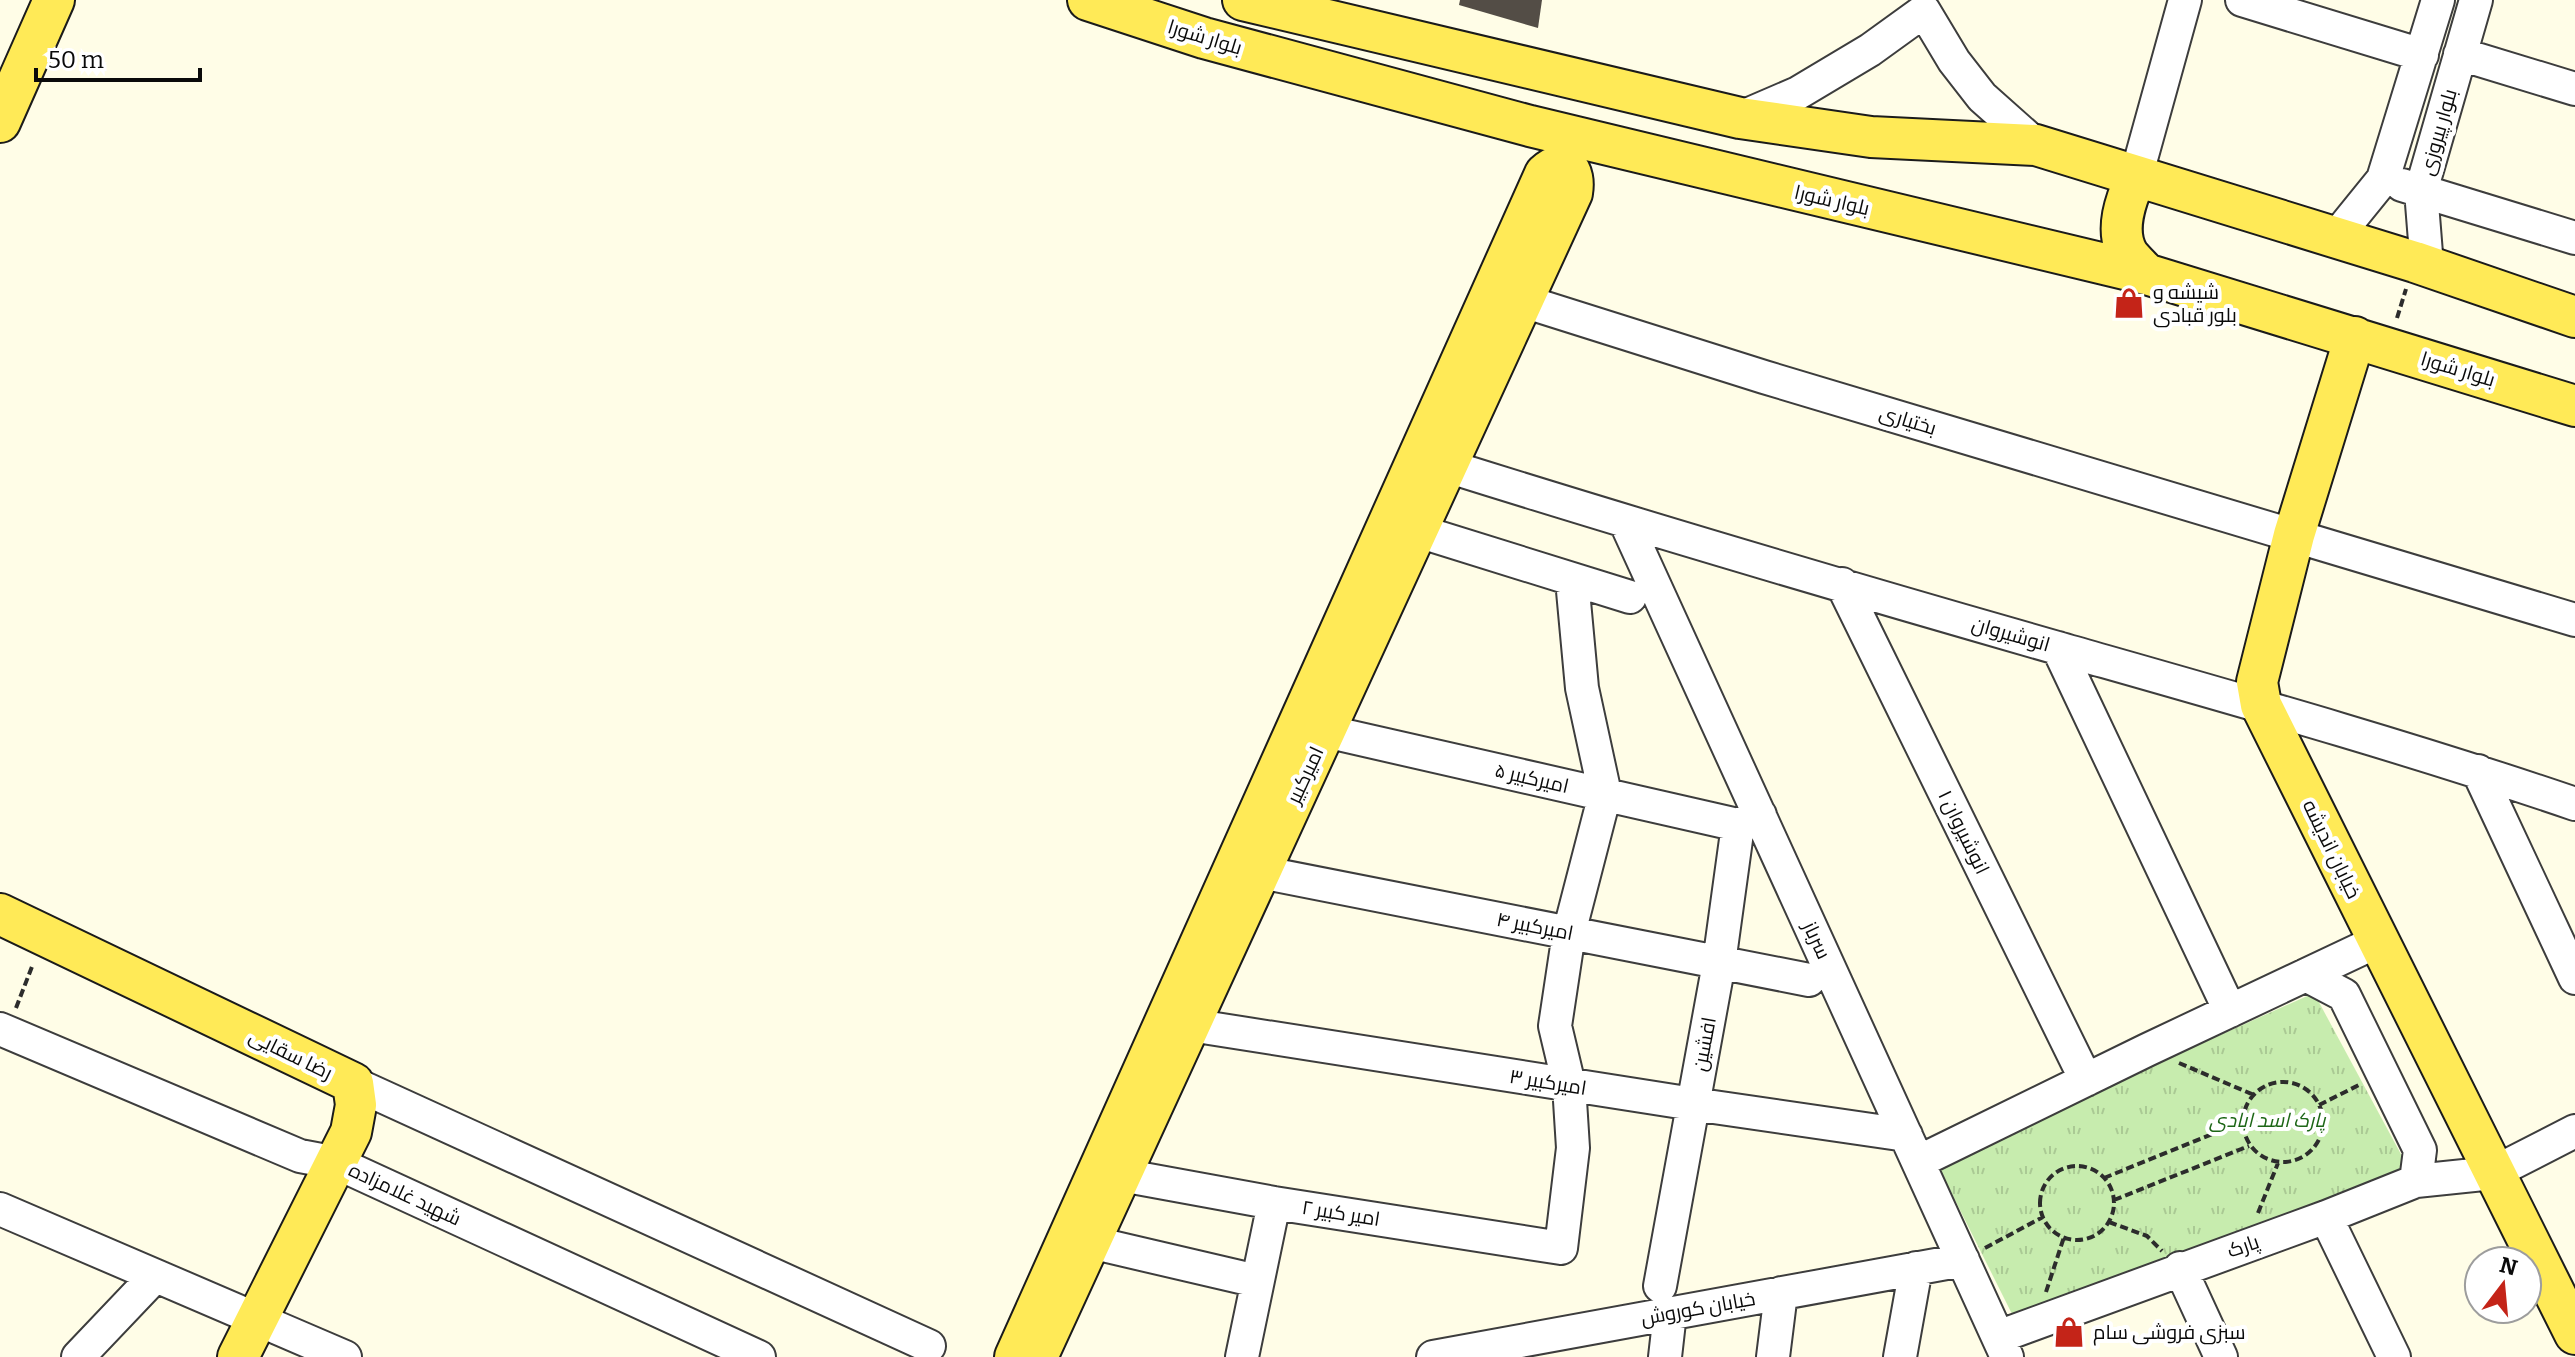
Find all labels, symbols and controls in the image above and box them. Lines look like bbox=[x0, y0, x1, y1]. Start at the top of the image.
street label: بلوار شورا bbox=[1165, 14, 1245, 60]
scale bar bbox=[36, 32, 200, 82]
text: 50 m bbox=[48, 46, 104, 74]
street label: بلوار پیروزی bbox=[2414, 86, 2463, 178]
street label: بلوار شورا bbox=[1792, 180, 1872, 220]
place label: شیشه و بلور قبادی bbox=[2153, 280, 2237, 328]
shop icon: شیشه و بلور قبادی bbox=[2112, 286, 2146, 320]
street label: بلوار شورا bbox=[2418, 346, 2498, 392]
street label: بختیاری bbox=[1876, 400, 1939, 441]
street label: انوشیروان bbox=[1969, 611, 2053, 658]
street label: امیرکبیر bbox=[1281, 743, 1329, 808]
street label: امیرکبیر ۵ bbox=[1493, 758, 1571, 798]
street label: انوشیروان ۱ bbox=[1932, 786, 1995, 878]
street label: خیابان اندیشه bbox=[2297, 796, 2366, 903]
street label: امیرکبیر ۴ bbox=[1495, 907, 1575, 945]
street label: سرباز bbox=[1798, 916, 1836, 963]
street label: افشین bbox=[1687, 1015, 1722, 1073]
street label: رضا سقایی bbox=[245, 1024, 337, 1085]
street label: امیرکبیر ۳ bbox=[1508, 1064, 1588, 1100]
park label: پارک اسد ابادی bbox=[2209, 1108, 2327, 1134]
street label: شهید غلامزاده bbox=[345, 1158, 465, 1231]
street label: امیر کبیر ۲ bbox=[1300, 1195, 1382, 1231]
street label: پارک bbox=[2224, 1229, 2263, 1264]
north arrow bbox=[2463, 1245, 2543, 1325]
text: N bbox=[2496, 1251, 2520, 1282]
street label: خیابان کوروش bbox=[1639, 1286, 1757, 1331]
shop icon: سبزی فروشی سام bbox=[2052, 1315, 2086, 1349]
place label: سبزی فروشی سام bbox=[2093, 1320, 2246, 1346]

